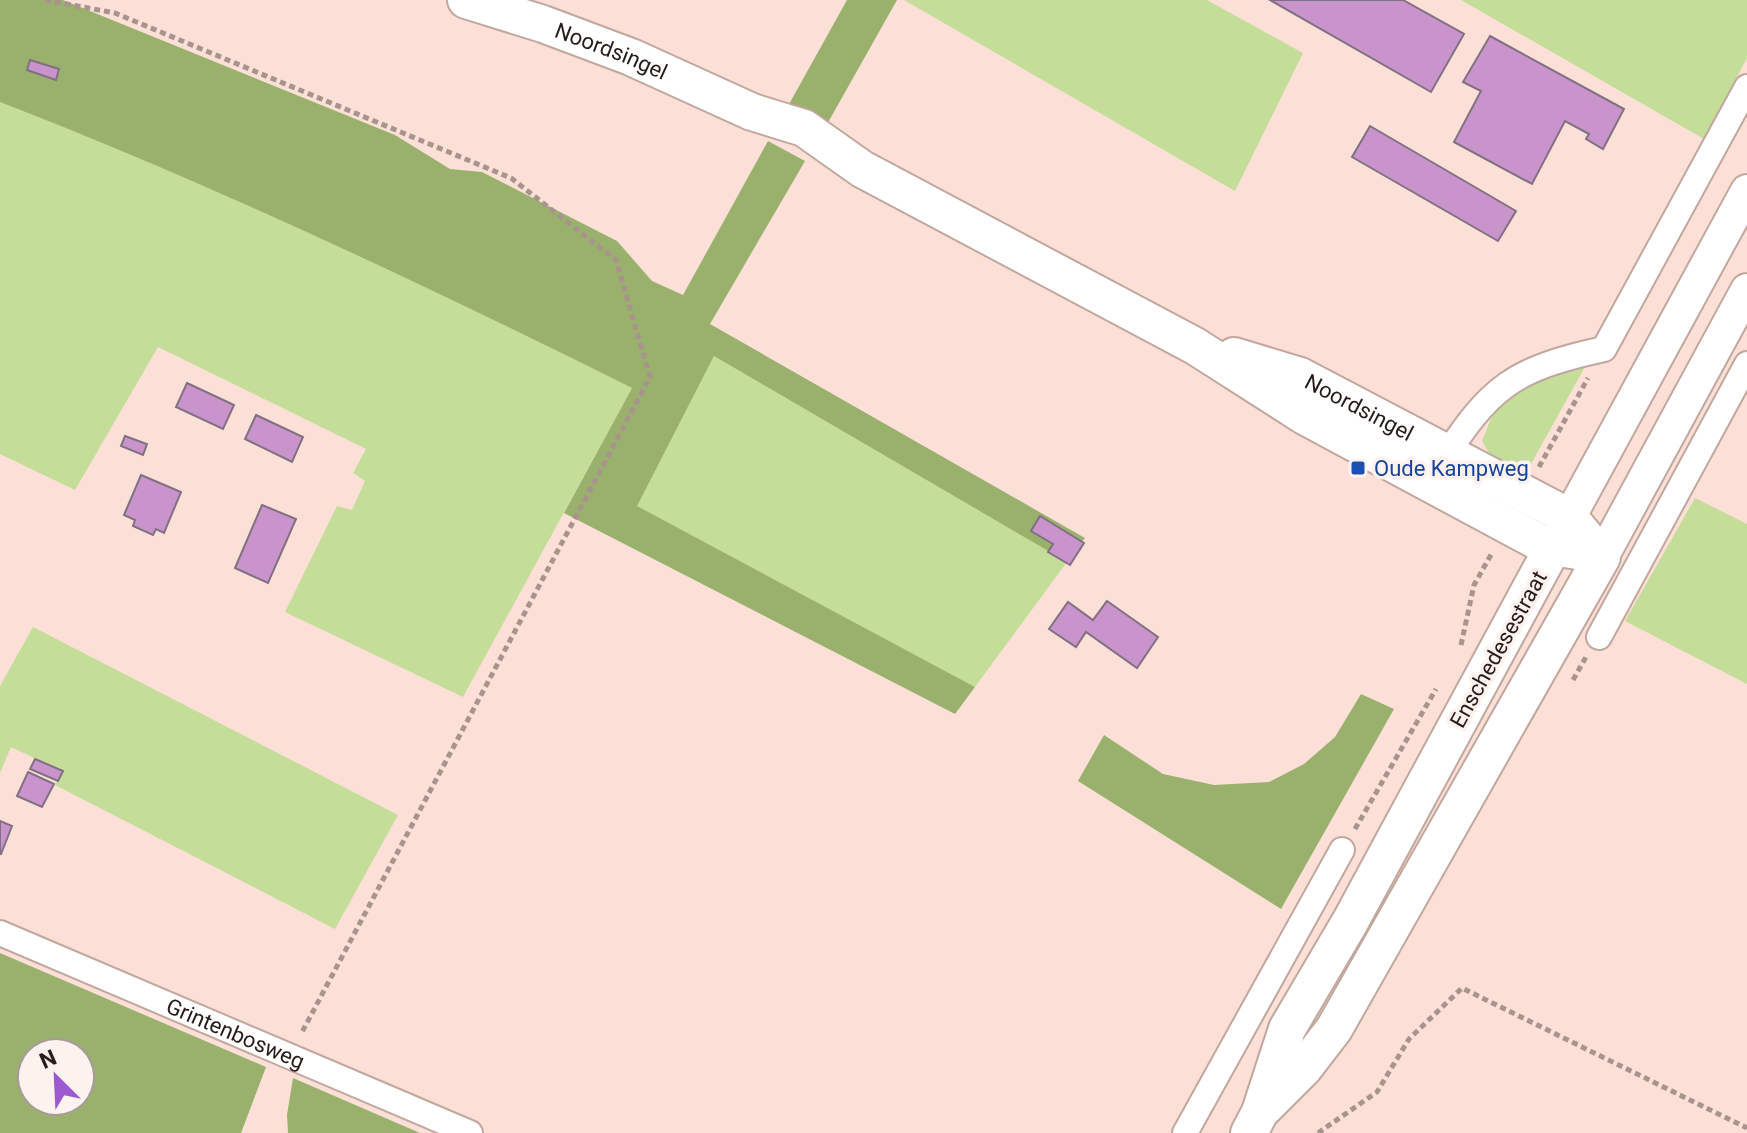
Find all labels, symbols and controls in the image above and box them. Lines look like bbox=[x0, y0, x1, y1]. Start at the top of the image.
street label: Noordsingel bbox=[552, 18, 671, 85]
street label: Noordsingel bbox=[1301, 369, 1418, 446]
place label: Oude Kampweg bbox=[1374, 456, 1529, 481]
marker: Oude Kampweg bbox=[1349, 459, 1367, 477]
street label: Enschedesestraat bbox=[1445, 567, 1552, 732]
street label: Grintenbosweg bbox=[162, 993, 308, 1074]
north arrow bbox=[16, 1037, 96, 1117]
text: N bbox=[36, 1045, 60, 1074]

